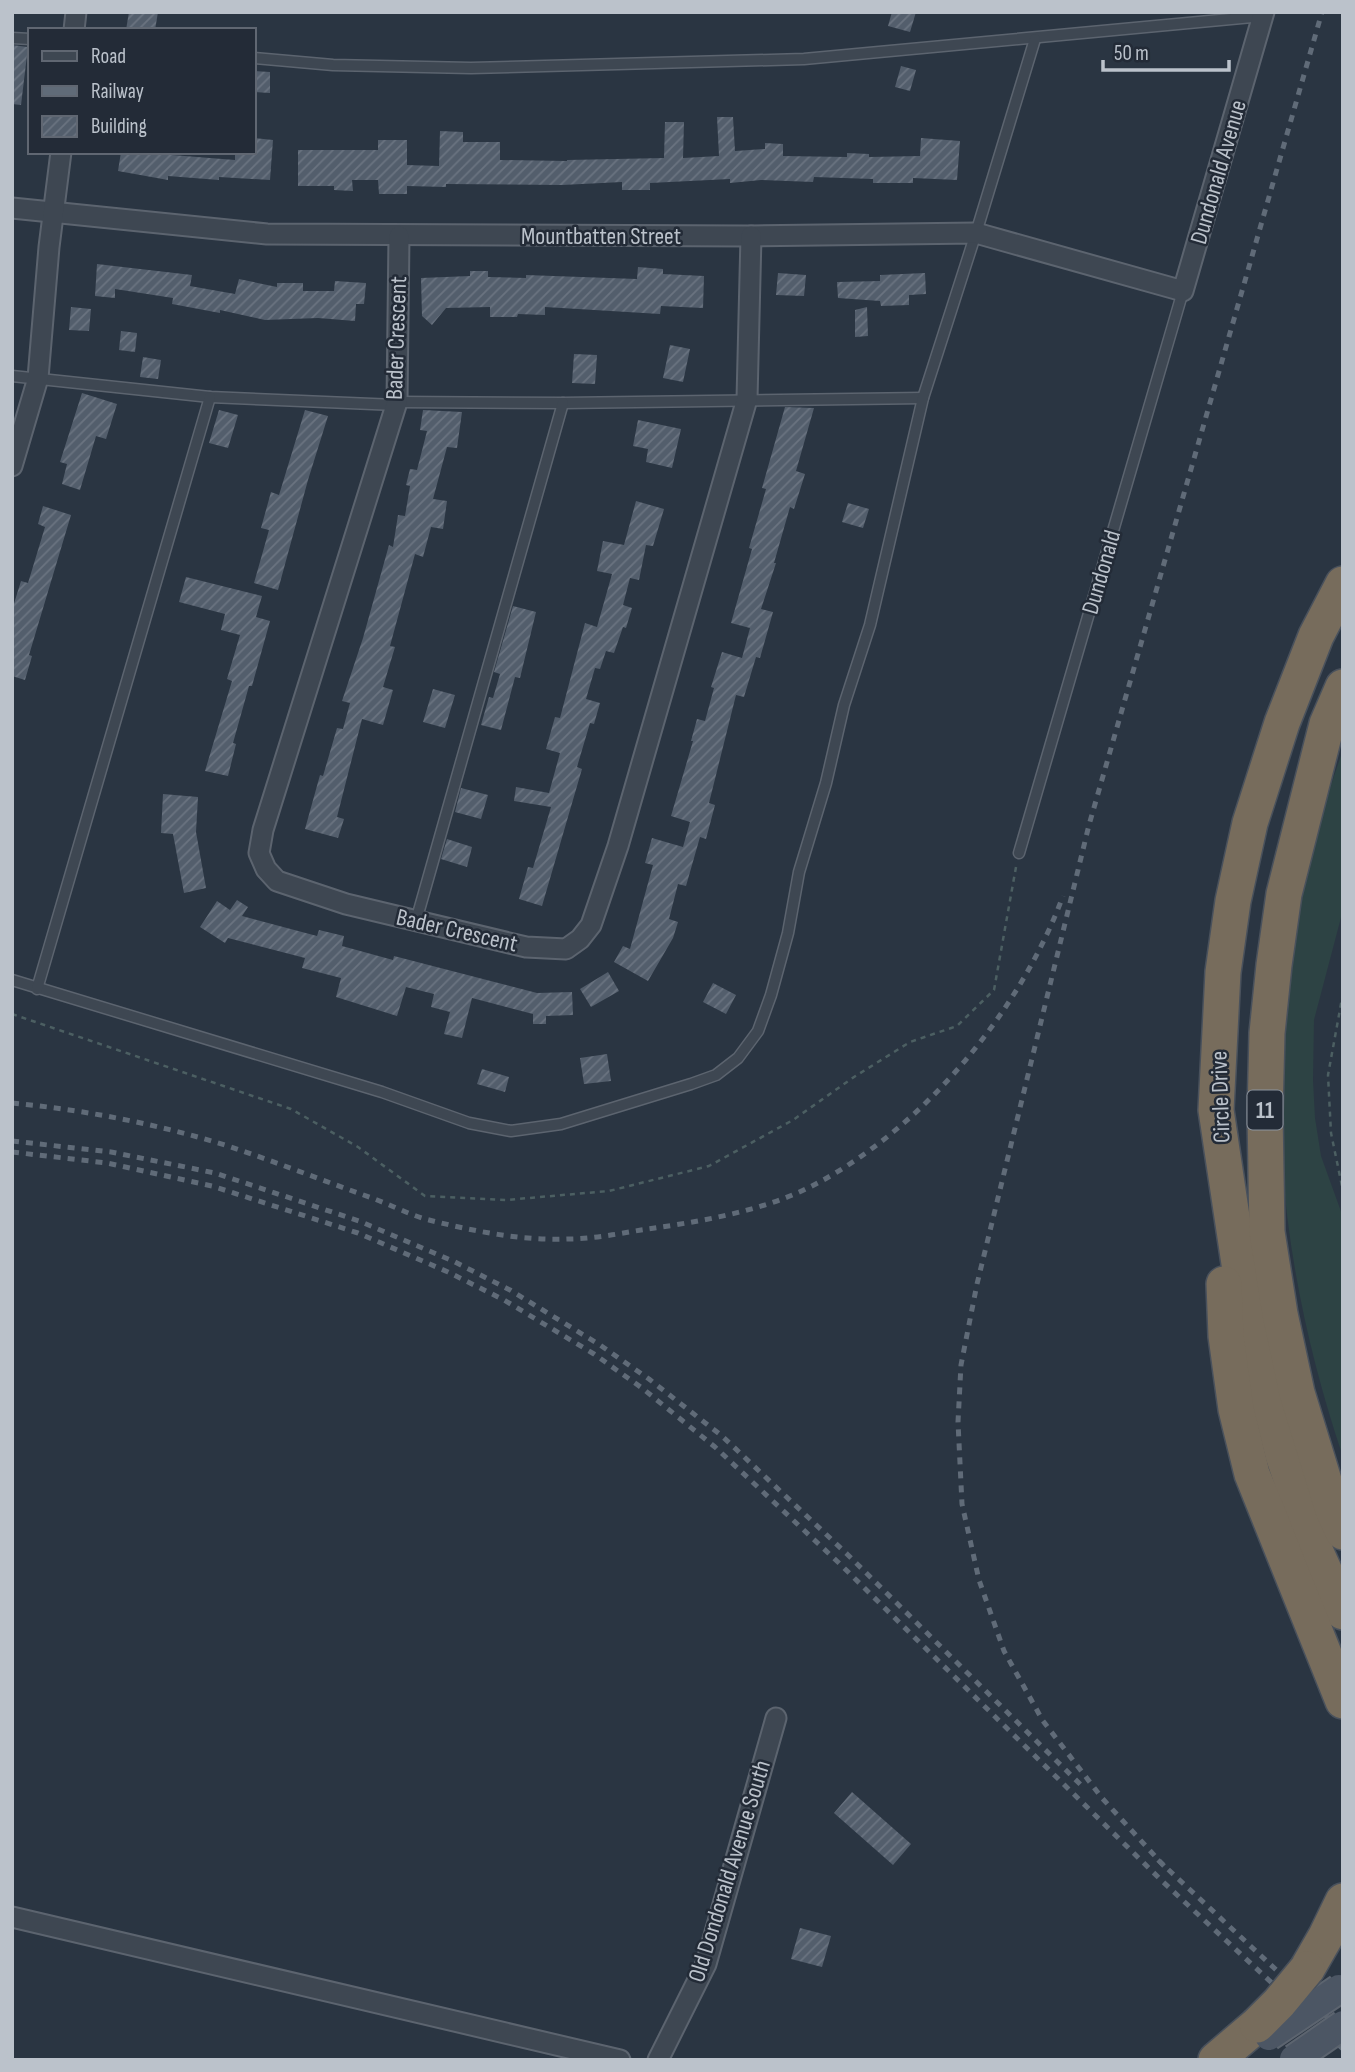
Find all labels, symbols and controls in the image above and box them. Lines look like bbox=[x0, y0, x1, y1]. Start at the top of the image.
legend bbox=[28, 28, 256, 154]
scale bar bbox=[1103, 28, 1229, 72]
text: 50 m bbox=[1114, 41, 1149, 66]
text: Road bbox=[91, 44, 126, 69]
text: Railway bbox=[91, 79, 144, 104]
street label: Dundonald Avenue bbox=[1184, 97, 1253, 248]
text: Building bbox=[91, 114, 147, 139]
street label: Mountbatten Street bbox=[521, 222, 681, 251]
street label: Bader Crescent bbox=[380, 276, 413, 400]
street label: Dundonald bbox=[1076, 527, 1127, 618]
street label: Bader Crescent bbox=[393, 902, 520, 959]
street label: Circle Drive bbox=[1204, 1050, 1237, 1143]
road number: 11 bbox=[1248, 1091, 1282, 1130]
street label: Old Dondonald Avenue South bbox=[682, 1757, 777, 1985]

